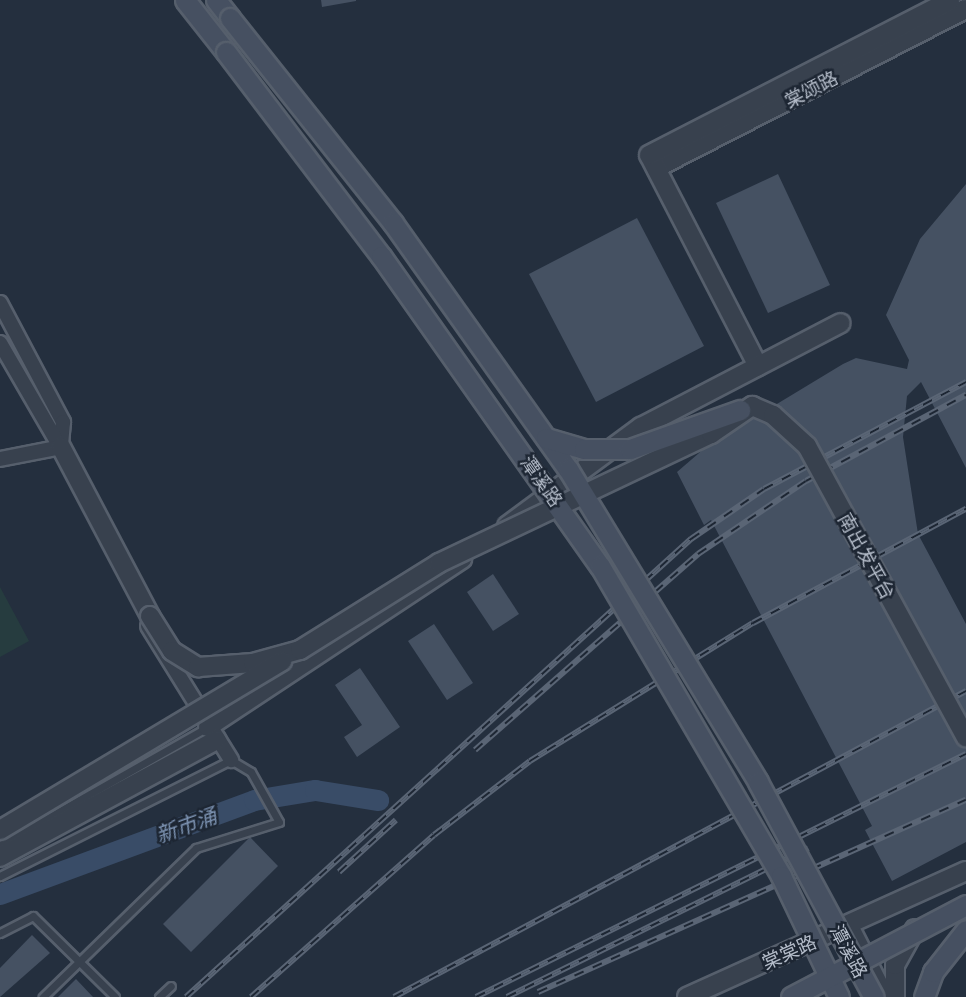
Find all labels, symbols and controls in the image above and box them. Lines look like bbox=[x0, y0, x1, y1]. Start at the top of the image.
street label: 棠颂路 bbox=[780, 66, 842, 112]
street label: 潭溪路 bbox=[516, 451, 568, 511]
street label: 南出发平台 bbox=[834, 509, 900, 603]
water label: 新市涌 bbox=[152, 802, 220, 848]
street label: 潭溪路 bbox=[826, 920, 872, 982]
street label: 棠棠路 bbox=[758, 930, 820, 974]

